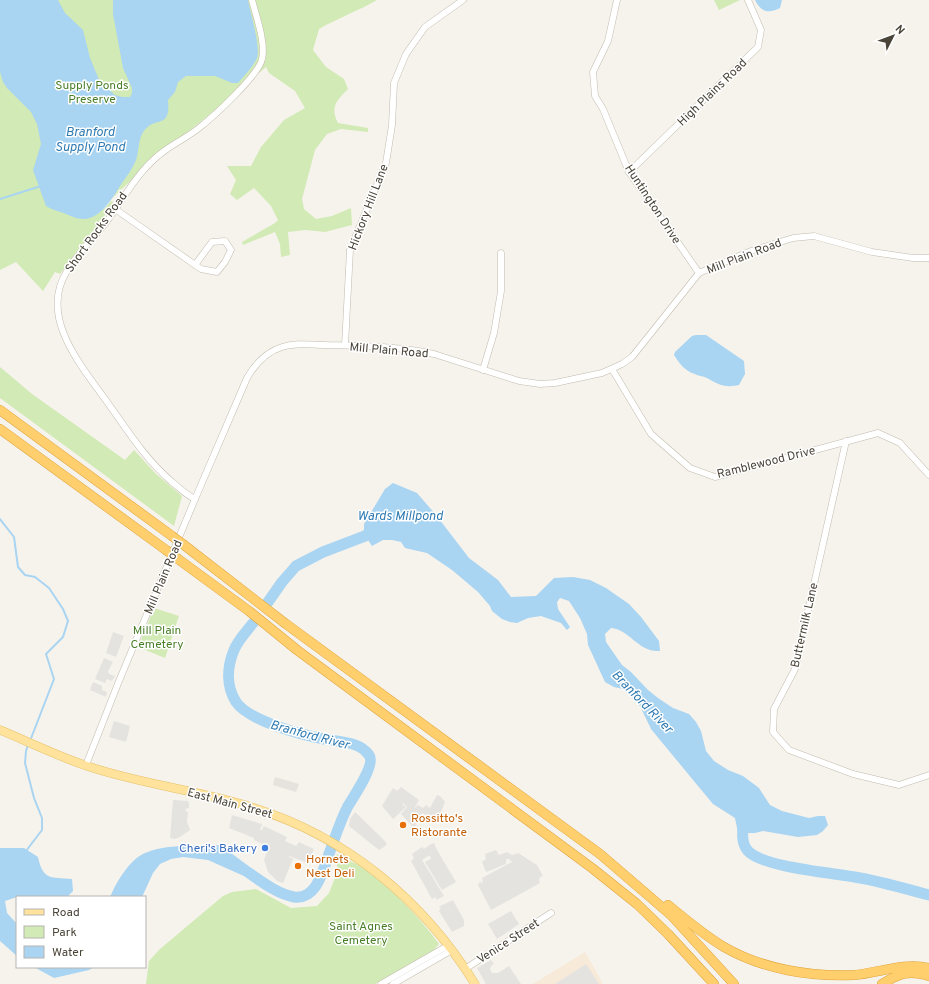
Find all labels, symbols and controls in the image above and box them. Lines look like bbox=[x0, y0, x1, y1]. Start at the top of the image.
north arrow bbox=[873, 16, 913, 56]
text: N bbox=[892, 22, 908, 38]
street label: High Plains Road bbox=[674, 55, 751, 130]
park label: Supply Ponds Preserve bbox=[55, 78, 129, 108]
water label: Branford Supply Pond bbox=[55, 125, 126, 156]
street label: Hickory Hill Lane bbox=[345, 162, 393, 253]
street label: Huntington Drive bbox=[620, 162, 684, 247]
street label: Short Rocks Road bbox=[62, 189, 131, 276]
street label: Mill Plain Road bbox=[705, 235, 784, 279]
street label: Mill Plain Road bbox=[349, 340, 429, 362]
street label: Ramblewood Drive bbox=[715, 443, 817, 483]
water label: Wards Millpond bbox=[357, 509, 444, 525]
street label: Mill Plain Road bbox=[141, 538, 187, 617]
street label: Buttermilk Lane bbox=[787, 581, 823, 669]
park label: Mill Plain Cemetery bbox=[130, 623, 184, 653]
water label: Branford River bbox=[608, 668, 676, 738]
water label: Branford River bbox=[268, 718, 352, 754]
street label: East Main Street bbox=[185, 785, 274, 823]
place label: Rossitto's Ristorante bbox=[411, 811, 467, 841]
marker: Rossitto's Ristorante bbox=[398, 820, 408, 830]
place label: Cheri's Bakery bbox=[179, 841, 257, 857]
marker: Cheri's Bakery bbox=[260, 843, 270, 853]
place label: Hornets Nest Deli bbox=[306, 852, 354, 882]
marker: Hornets Nest Deli bbox=[293, 861, 303, 871]
legend bbox=[16, 896, 146, 968]
text: Road bbox=[52, 905, 80, 921]
street label: Venice Street bbox=[474, 916, 543, 968]
park label: Saint Agnes Cemetery bbox=[329, 919, 393, 949]
text: Park bbox=[52, 925, 77, 941]
text: Water bbox=[52, 945, 84, 961]

